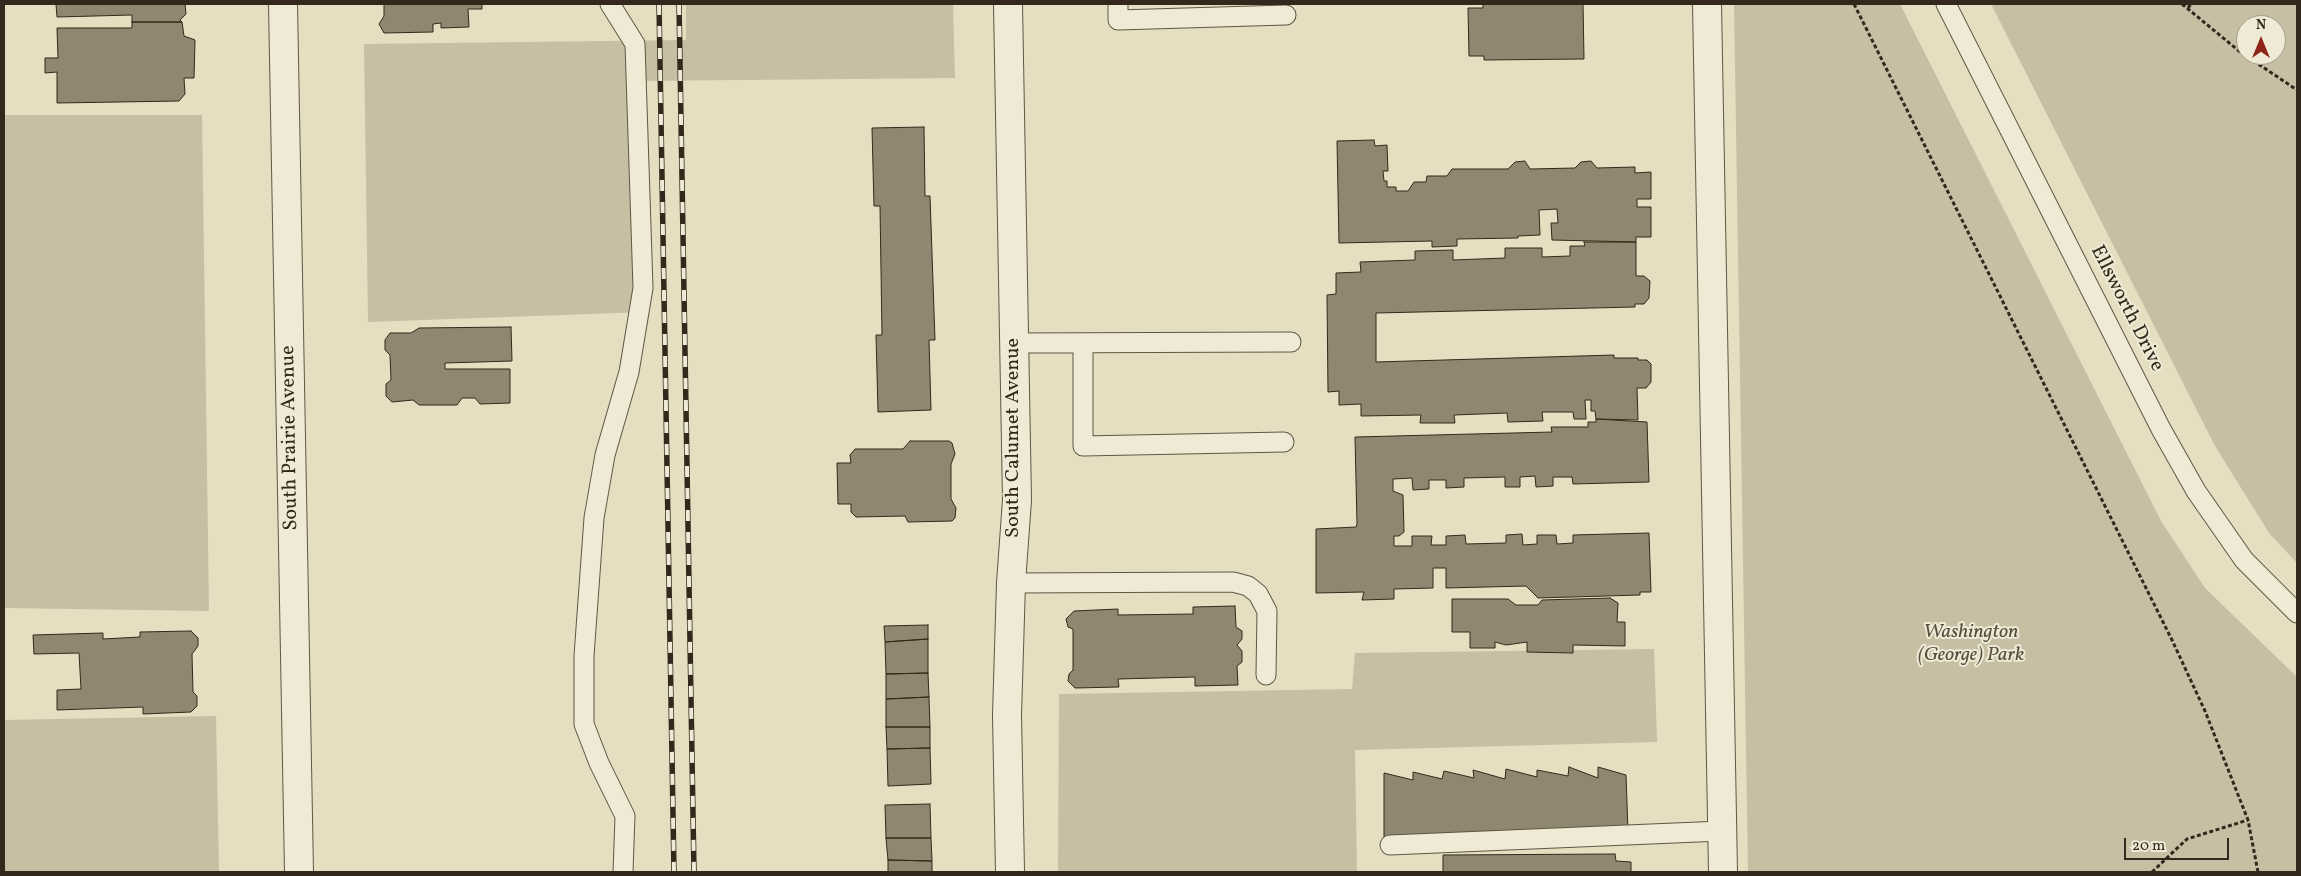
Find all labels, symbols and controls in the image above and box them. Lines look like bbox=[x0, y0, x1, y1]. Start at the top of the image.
north arrow bbox=[2236, 15, 2286, 65]
text: N bbox=[2256, 16, 2266, 35]
street label: Ellsworth Drive bbox=[2084, 242, 2168, 376]
street label: South Calumet Avenue bbox=[1002, 338, 1026, 538]
street label: South Prairie Avenue bbox=[277, 345, 305, 531]
park label: Washington (George) Park bbox=[1918, 621, 2024, 668]
scale bar bbox=[2126, 828, 2231, 860]
text: 20 m bbox=[2132, 836, 2165, 857]

